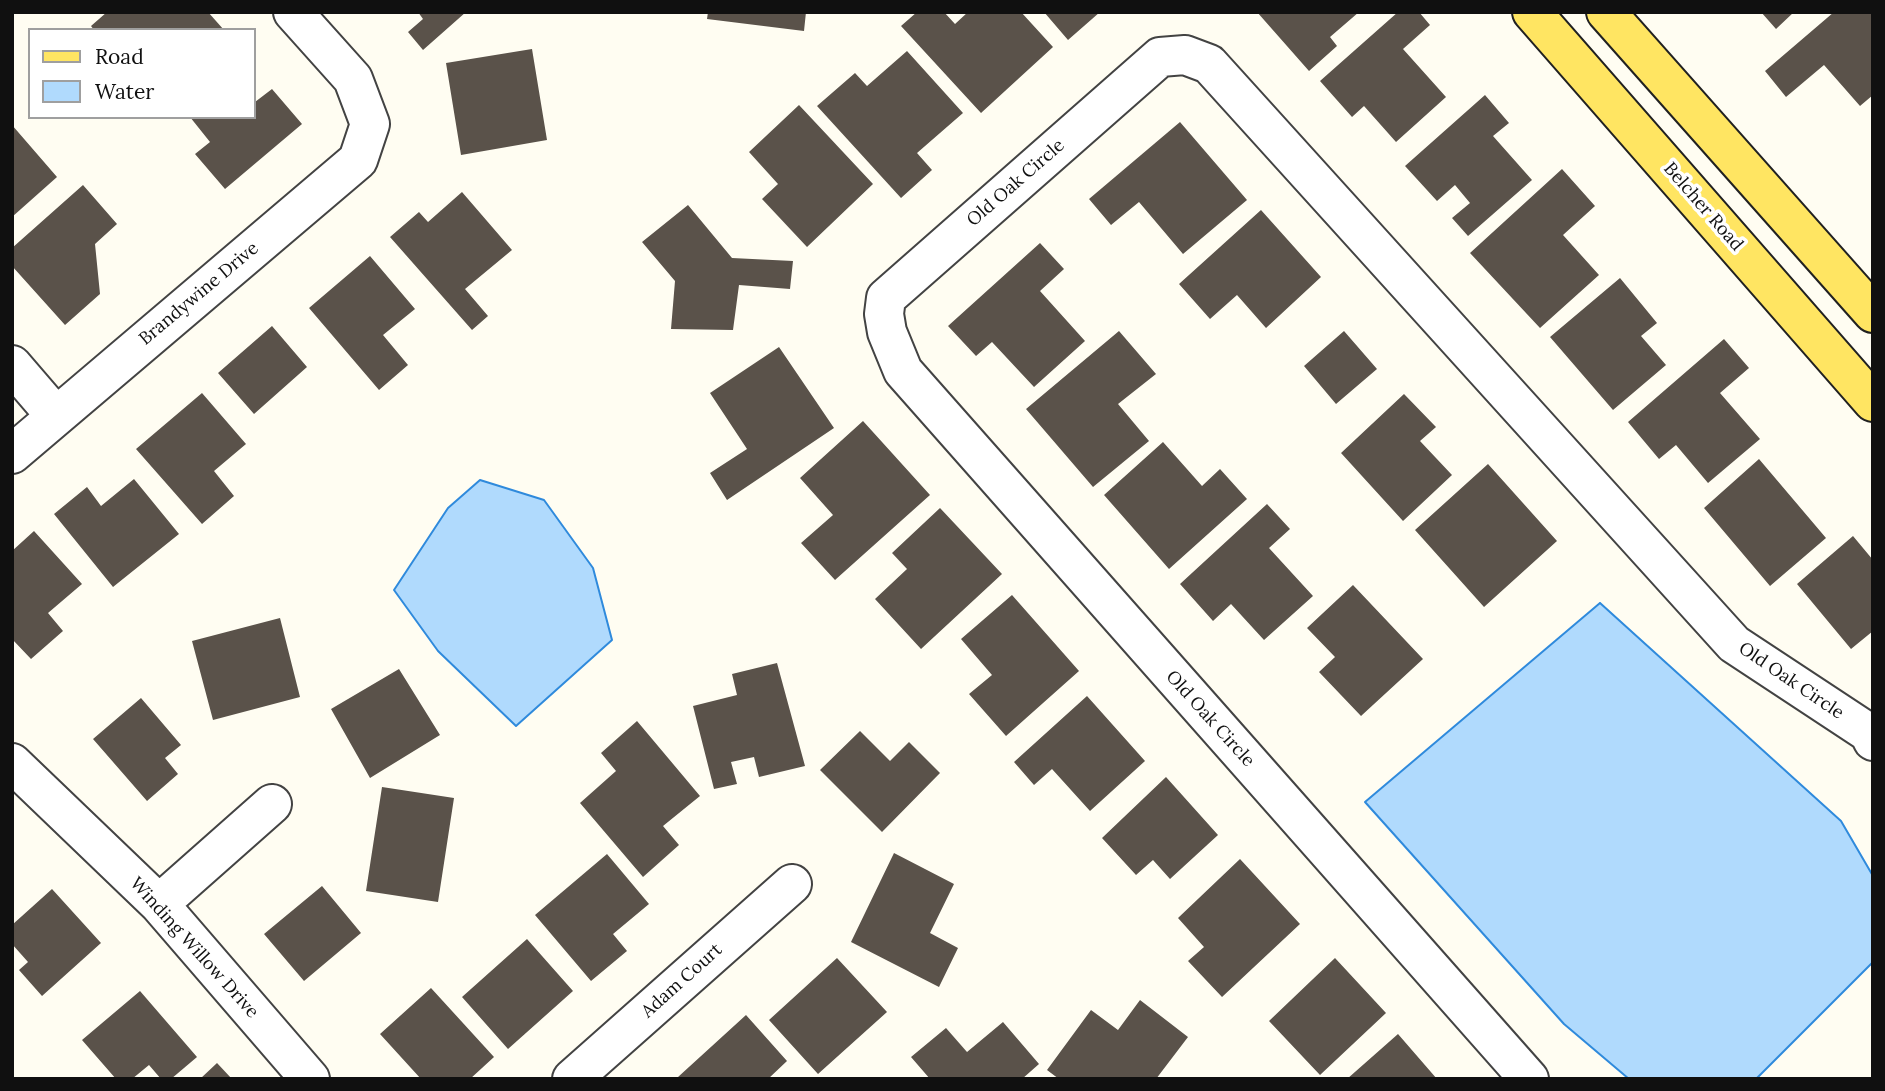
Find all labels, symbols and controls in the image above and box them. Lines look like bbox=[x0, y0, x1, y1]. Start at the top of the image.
legend bbox=[28, 28, 256, 119]
text: Road bbox=[95, 43, 144, 70]
text: Water bbox=[95, 78, 154, 105]
street label: Old Oak Circle bbox=[963, 135, 1069, 231]
street label: Belcher Road bbox=[1659, 158, 1747, 256]
street label: Brandywine Drive bbox=[135, 238, 263, 350]
street label: Old Oak Circle bbox=[1734, 638, 1848, 724]
street label: Old Oak Circle bbox=[1161, 666, 1259, 772]
street label: Winding Willow Drive bbox=[125, 873, 263, 1023]
street label: Adam Court bbox=[637, 939, 727, 1023]

